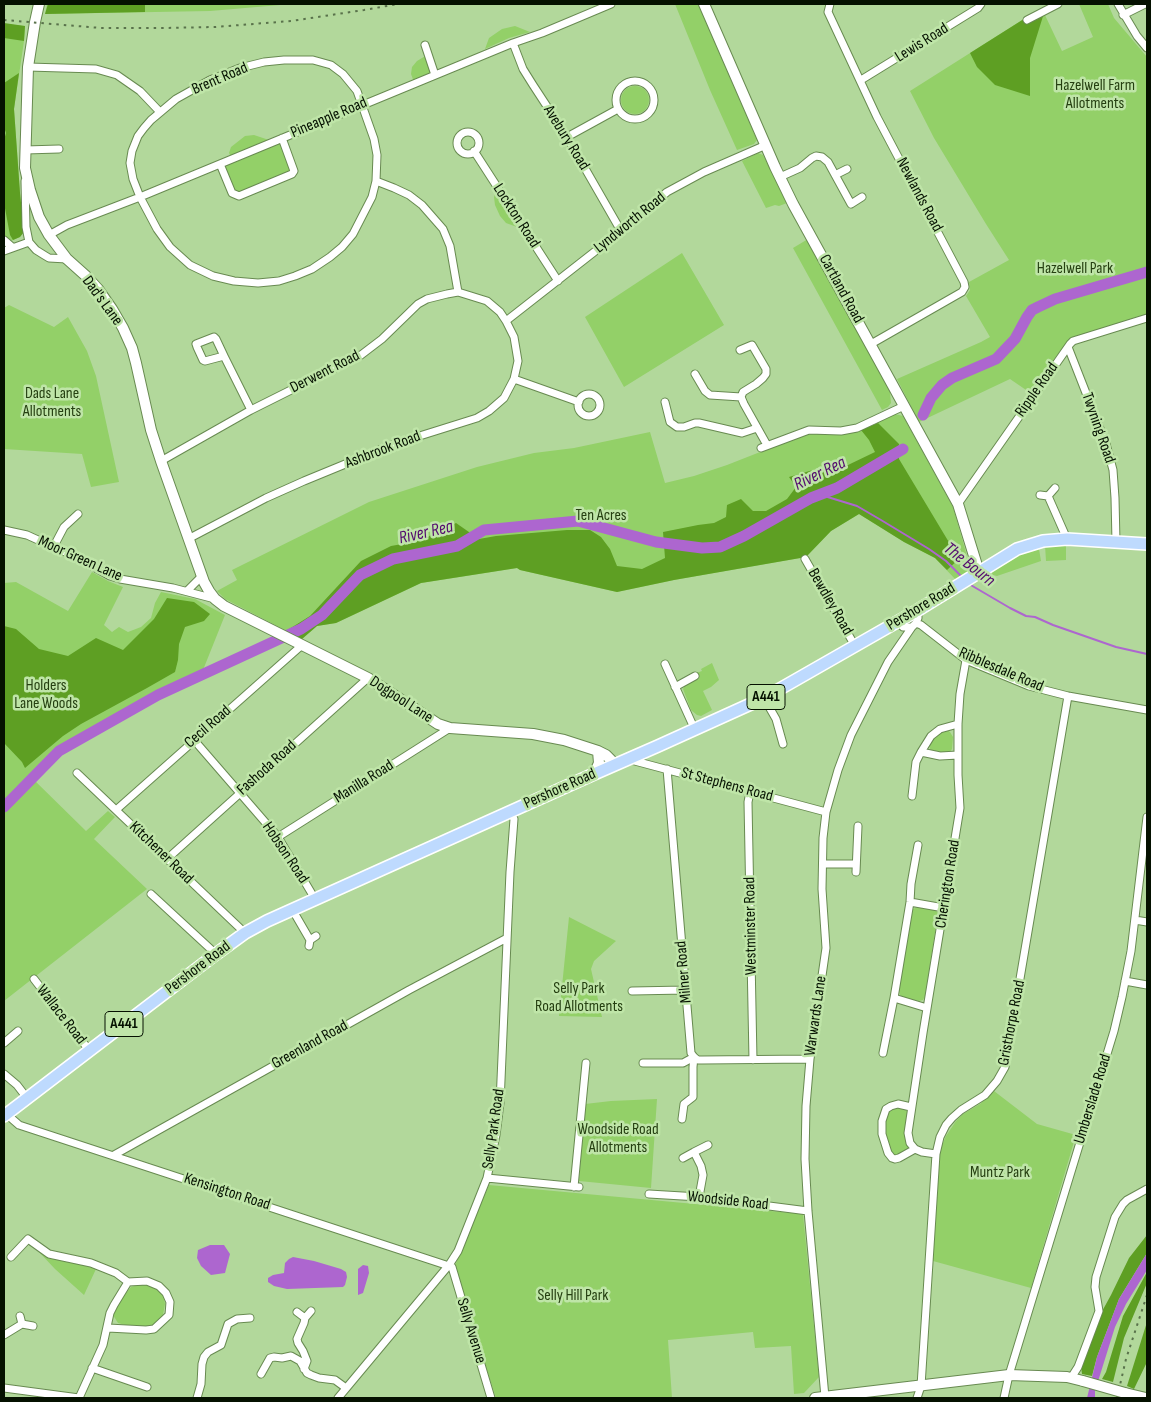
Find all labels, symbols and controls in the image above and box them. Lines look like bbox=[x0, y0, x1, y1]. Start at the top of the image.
street label: Lewis Road bbox=[892, 19, 952, 67]
street label: Brent Road bbox=[189, 59, 251, 99]
park label: Hazelwell Farm Allotments bbox=[1055, 76, 1135, 114]
street label: Pineapple Road bbox=[288, 93, 370, 143]
street label: Avebury Road bbox=[539, 102, 593, 174]
street label: Newlands Road bbox=[891, 155, 947, 235]
street label: Lockton Road bbox=[488, 180, 544, 252]
street label: Lyndworth Road bbox=[590, 188, 670, 258]
street label: Cartland Road bbox=[814, 251, 868, 327]
park label: Hazelwell Park bbox=[1037, 259, 1113, 279]
street label: Dad's Lane bbox=[78, 272, 126, 330]
street label: Derwent Road bbox=[287, 346, 363, 398]
street label: Ripple Road bbox=[1011, 359, 1063, 421]
park label: Dads Lane Allotments bbox=[23, 384, 81, 422]
street label: Twyning Road bbox=[1077, 390, 1119, 466]
street label: Ashbrook Road bbox=[343, 427, 423, 473]
water label: River Rea bbox=[790, 452, 850, 496]
park label: Ten Acres bbox=[575, 506, 627, 526]
water label: River Rea bbox=[397, 516, 455, 550]
street label: Moor Green Lane bbox=[35, 532, 125, 586]
water label: The Bourn bbox=[939, 538, 999, 592]
street label: Bewdley Road bbox=[803, 565, 857, 639]
street label: Pershore Road bbox=[883, 579, 959, 635]
street label: Ribblesdale Road bbox=[956, 644, 1046, 696]
street label: Dogpool Lane bbox=[366, 672, 436, 728]
park label: Holders Lane Woods bbox=[14, 676, 78, 714]
road number: A441 bbox=[747, 684, 785, 710]
street label: Cecil Road bbox=[181, 702, 235, 752]
street label: Fashoda Road bbox=[233, 736, 301, 800]
street label: Manilla Road bbox=[331, 756, 397, 808]
street label: St Stephens Road bbox=[679, 764, 775, 806]
street label: Pershore Road bbox=[521, 765, 599, 813]
street label: Kitchener Road bbox=[125, 818, 197, 888]
street label: Hobson Road bbox=[258, 819, 312, 887]
street label: Cherington Road bbox=[932, 838, 964, 930]
street label: Westminster Road bbox=[741, 877, 761, 975]
street label: Pershore Road bbox=[162, 937, 234, 999]
street label: Milner Road bbox=[672, 940, 696, 1004]
street label: Warwards Lane bbox=[801, 975, 831, 1057]
park label: Selly Park Road Allotments bbox=[535, 979, 623, 1017]
street label: Gristhorpe Road bbox=[994, 979, 1030, 1067]
street label: Wallace Road bbox=[32, 981, 90, 1049]
road number: A441 bbox=[105, 1012, 143, 1036]
street label: Greenland Road bbox=[269, 1016, 351, 1074]
street label: Umberslade Road bbox=[1070, 1052, 1116, 1146]
street label: Selly Park Road bbox=[479, 1088, 509, 1170]
park label: Woodside Road Allotments bbox=[577, 1120, 659, 1158]
park label: Muntz Park bbox=[970, 1163, 1030, 1183]
street label: Kensington Road bbox=[181, 1169, 273, 1215]
street label: Woodside Road bbox=[687, 1187, 769, 1215]
park label: Selly Hill Park bbox=[538, 1286, 608, 1306]
street label: Selly Avenue bbox=[452, 1296, 490, 1366]

